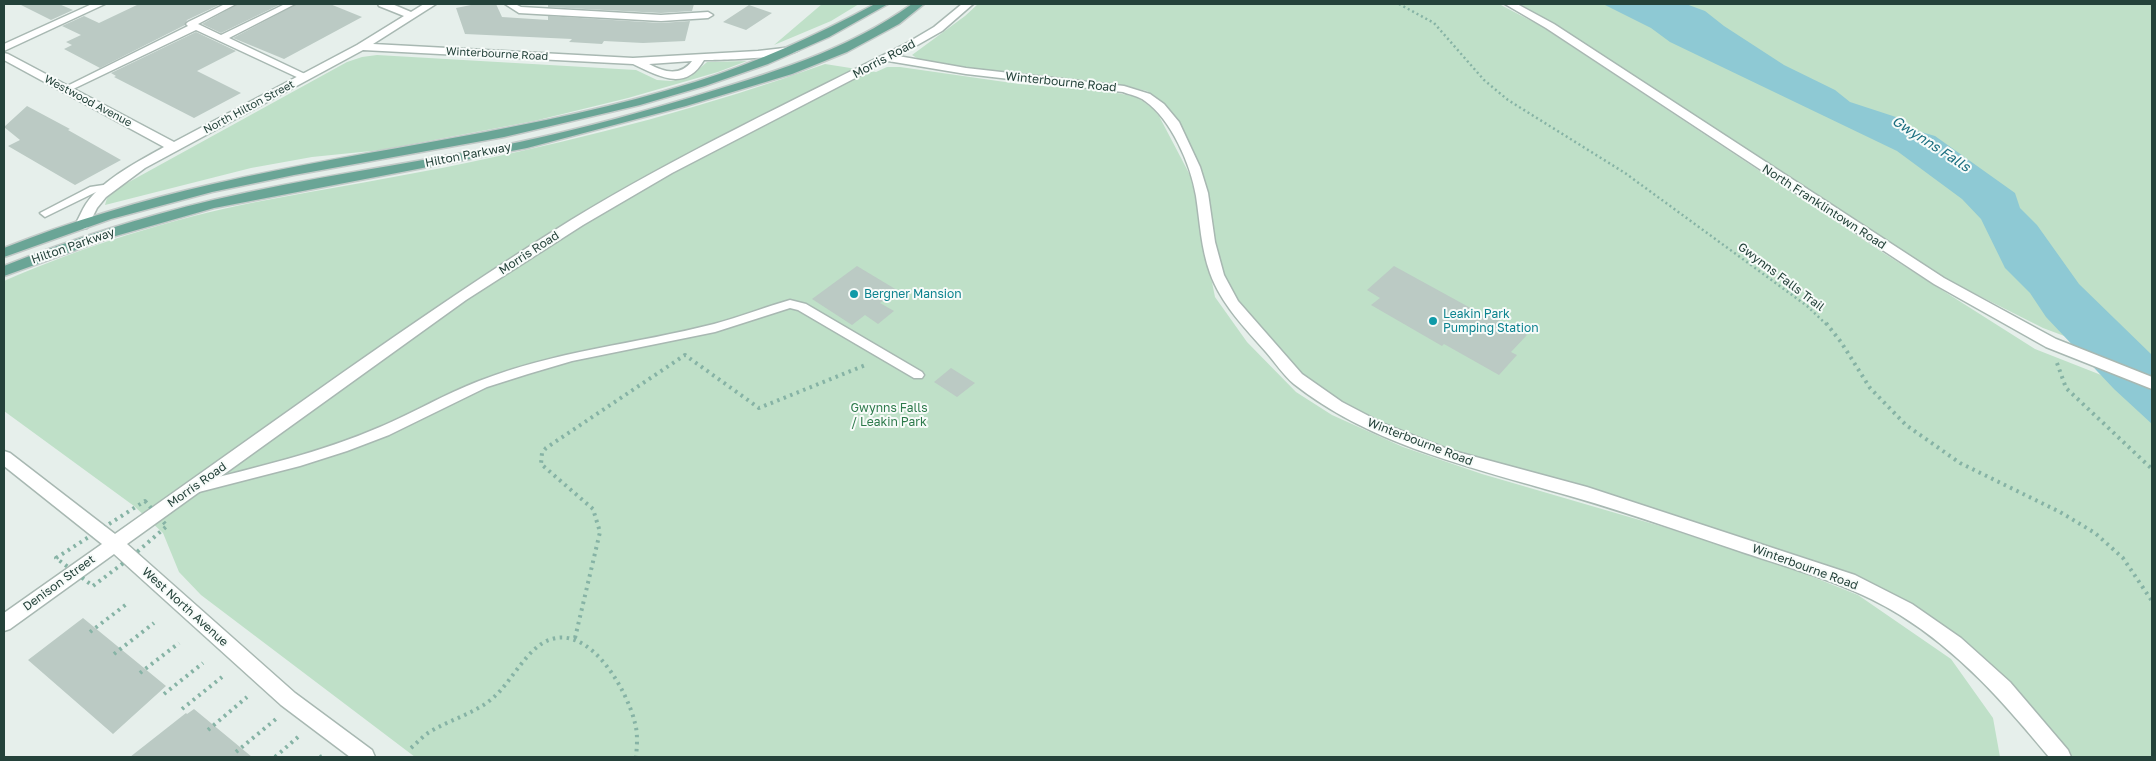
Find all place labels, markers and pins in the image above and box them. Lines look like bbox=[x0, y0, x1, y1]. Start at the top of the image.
place label: Bergner Mansion bbox=[864, 287, 962, 301]
marker: Bergner Mansion bbox=[848, 288, 860, 300]
place label: Leakin Park Pumping Station bbox=[1443, 307, 1539, 335]
marker: Leakin Park Pumping Station bbox=[1427, 315, 1439, 327]

